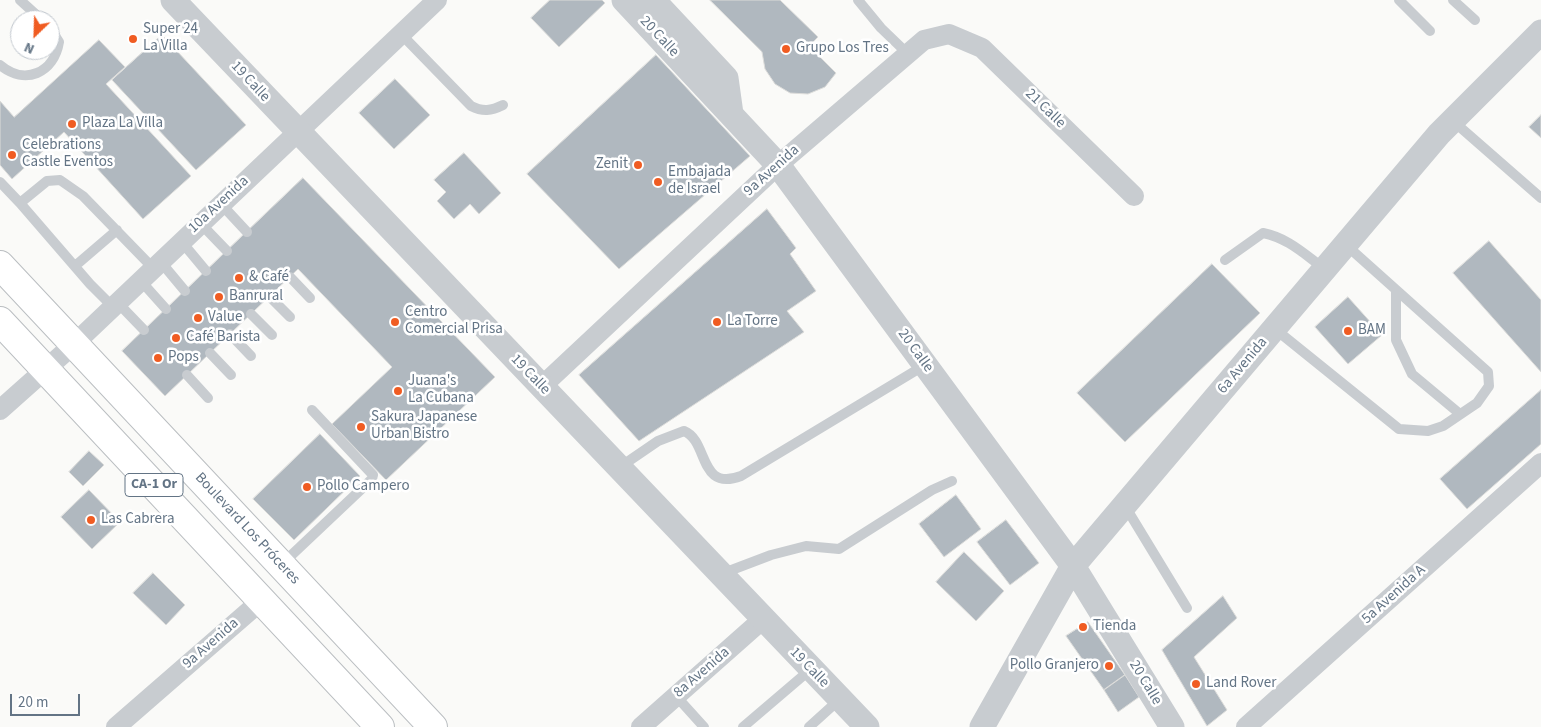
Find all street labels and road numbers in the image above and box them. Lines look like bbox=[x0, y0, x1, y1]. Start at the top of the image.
street label: 20 Calle bbox=[636, 13, 682, 61]
street label: 19 Calle bbox=[227, 58, 273, 106]
street label: 21 Calle bbox=[1021, 85, 1069, 133]
street label: 9a Avenida bbox=[741, 141, 803, 201]
street label: 10a Avenida bbox=[185, 173, 253, 237]
street label: 20 Calle bbox=[893, 326, 937, 376]
street label: 6a Avenida bbox=[1214, 334, 1272, 398]
street label: 19 Calle bbox=[506, 351, 554, 399]
street label: Boulevard Los Próceres bbox=[191, 469, 303, 589]
road number: CA-1 Or bbox=[125, 474, 183, 496]
street label: 5a Avenida A bbox=[1358, 562, 1430, 628]
street label: 9a Avenida bbox=[179, 615, 243, 673]
street label: 8a Avenida bbox=[670, 644, 734, 702]
street label: 19 Calle bbox=[785, 644, 833, 692]
street label: 20 Calle bbox=[1125, 657, 1165, 709]

